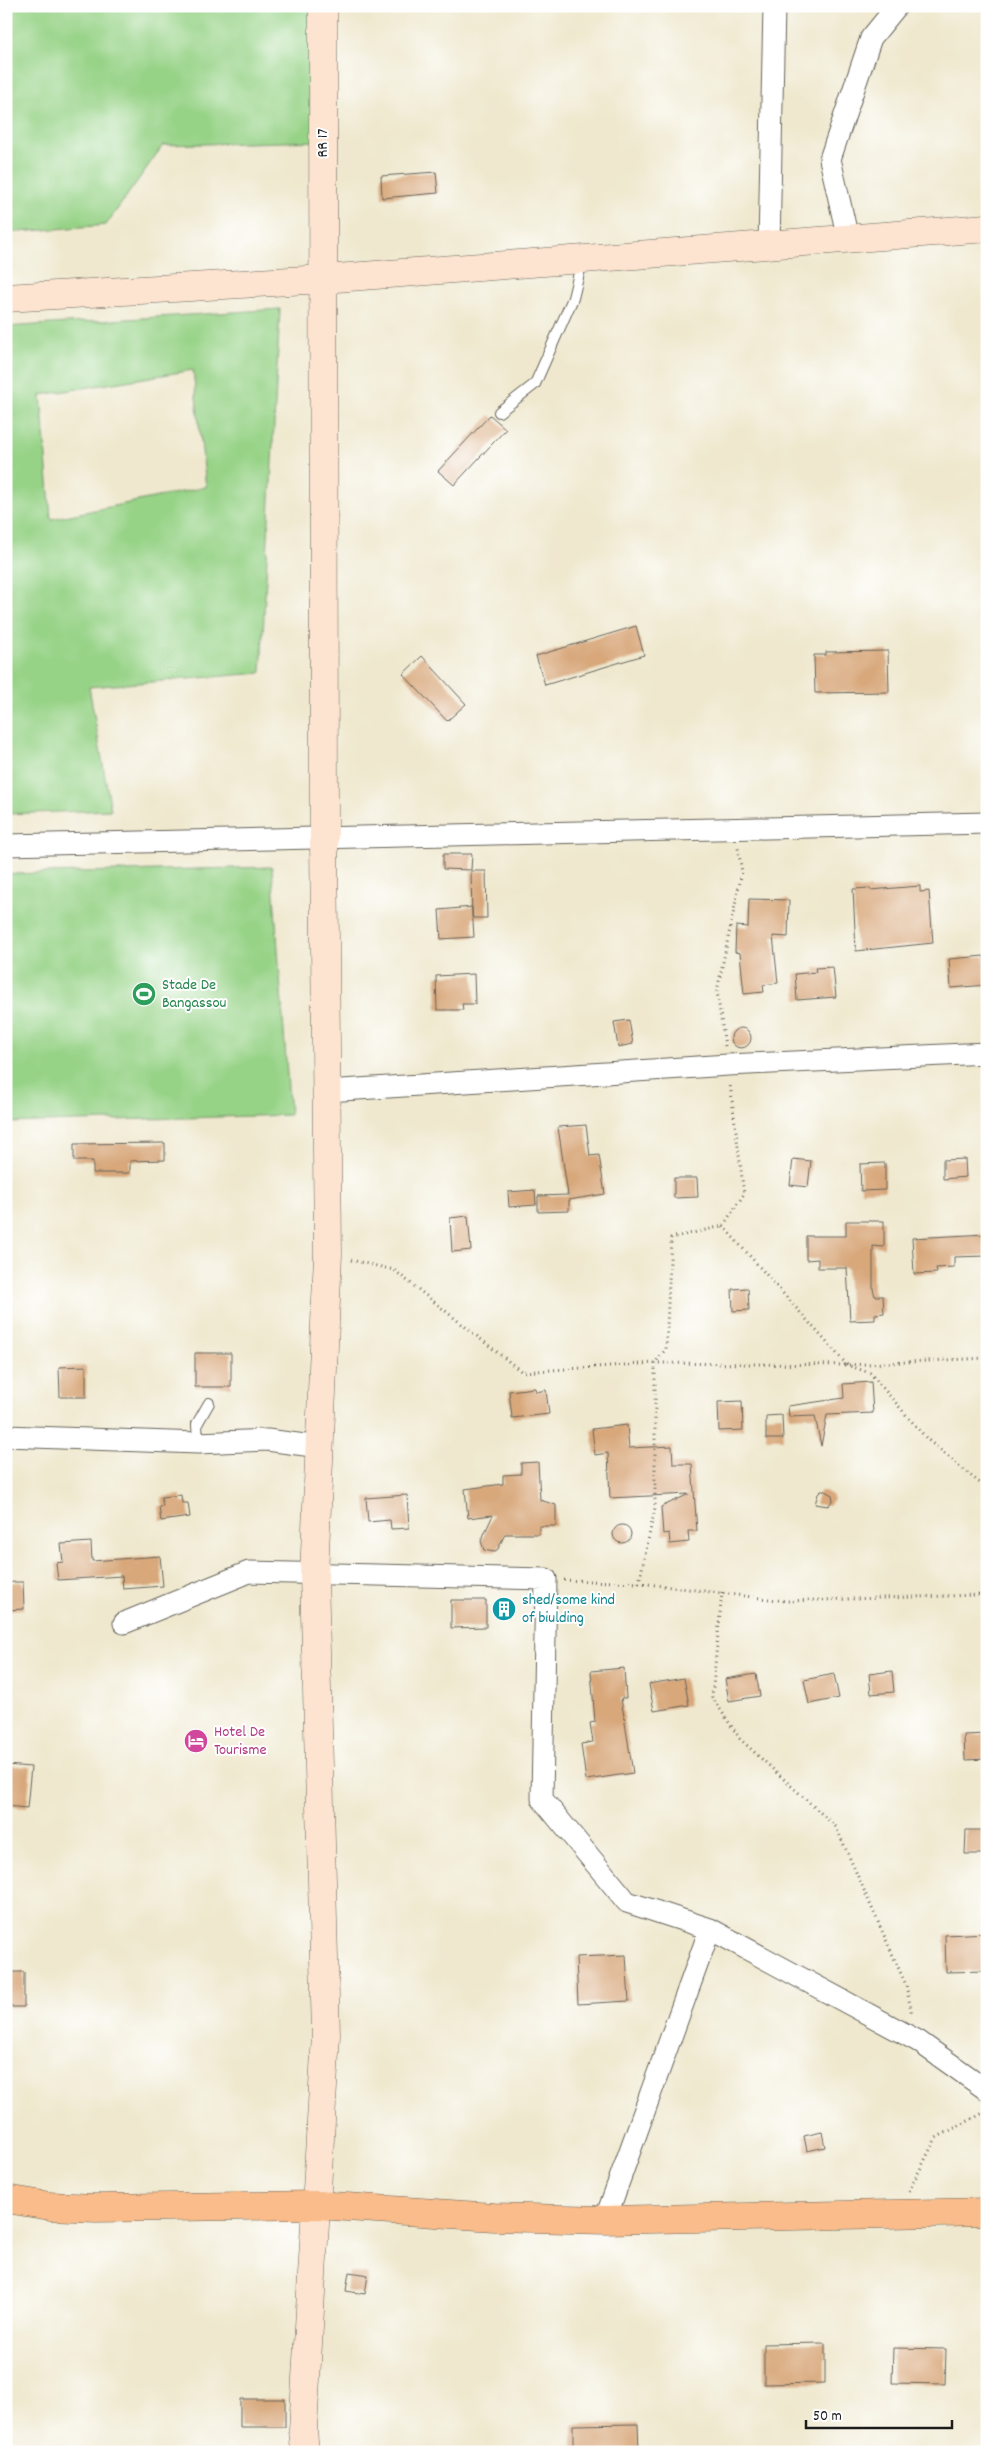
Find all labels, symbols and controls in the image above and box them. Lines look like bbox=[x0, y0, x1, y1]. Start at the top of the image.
street label: RR 17 bbox=[312, 129, 335, 157]
place label: Stade De Bangassou bbox=[162, 974, 227, 1015]
sports icon: Stade De Bangassou bbox=[131, 981, 157, 1007]
place label: shed/some kind of biulding bbox=[522, 1589, 615, 1630]
building icon: shed/some kind of biulding bbox=[491, 1596, 517, 1622]
place label: Hotel De Tourisme bbox=[214, 1721, 267, 1762]
hotel icon: Hotel De Tourisme bbox=[183, 1728, 209, 1754]
scale bar bbox=[806, 2398, 952, 2430]
text: 50 m bbox=[813, 2406, 842, 2428]

